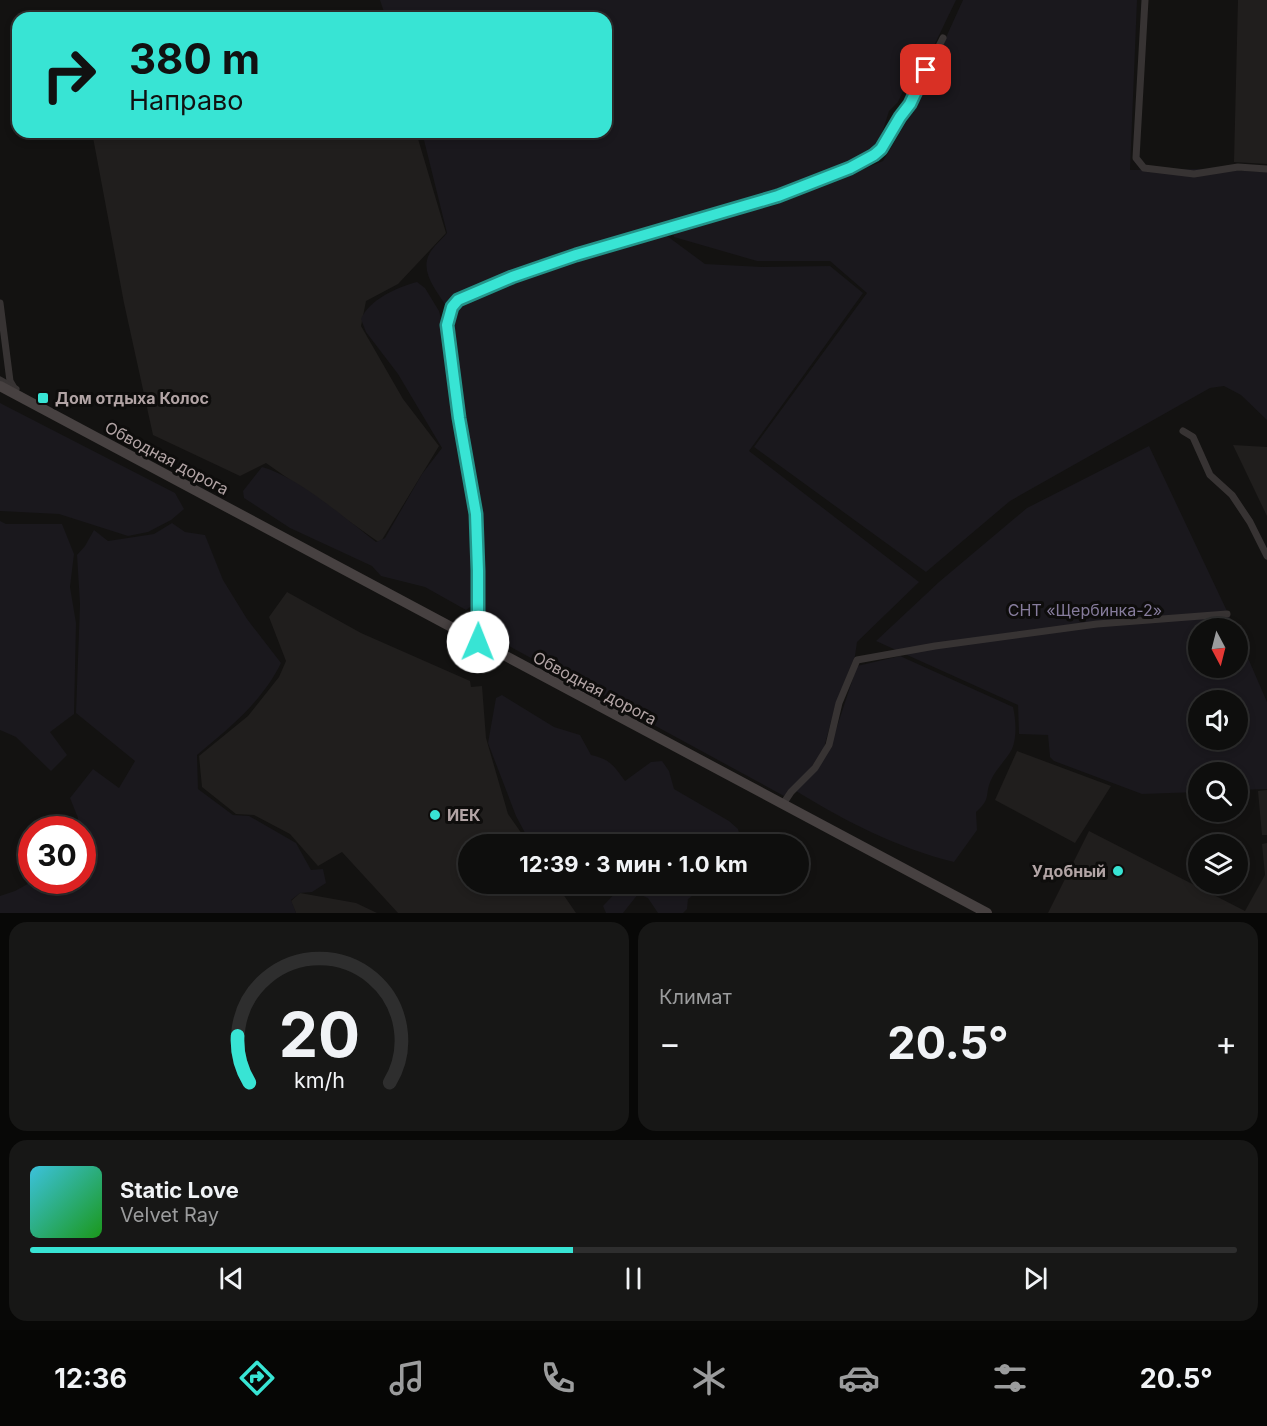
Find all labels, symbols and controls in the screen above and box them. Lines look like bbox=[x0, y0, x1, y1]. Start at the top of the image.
text: 380 m bbox=[129, 33, 260, 84]
icon: right bbox=[30, 36, 108, 114]
pin bbox=[900, 44, 951, 95]
icon: arrive bbox=[909, 53, 942, 86]
text: Направо bbox=[129, 84, 244, 117]
place label: Дом отдыха Колос bbox=[55, 388, 209, 408]
marker: Дом отдыха Колос bbox=[36, 391, 50, 405]
street label: Обводная дорога bbox=[102, 417, 232, 499]
park label: СНТ «Щербинка-2» bbox=[1008, 600, 1162, 620]
position arrow bbox=[446, 610, 510, 674]
north arrow bbox=[1188, 618, 1248, 678]
map controls bbox=[1188, 618, 1248, 894]
street label: Обводная дорога bbox=[530, 647, 660, 729]
button: sound bbox=[1188, 690, 1248, 750]
button: search bbox=[1188, 762, 1248, 822]
place label: ИЕК bbox=[447, 805, 481, 825]
marker: ИЕК bbox=[428, 808, 442, 822]
speed limit sign: 30 bbox=[18, 816, 96, 894]
button: layers bbox=[1188, 834, 1248, 894]
text: 12:39 · 3 мин · 1.0 km bbox=[519, 851, 748, 877]
place label: Удобный bbox=[1032, 861, 1106, 881]
marker: Удобный bbox=[1111, 864, 1125, 878]
text: Климат bbox=[659, 985, 732, 1009]
text: 20 bbox=[278, 997, 360, 1072]
text: 20.5° bbox=[887, 1015, 1009, 1070]
text: − bbox=[659, 1023, 681, 1063]
text: + bbox=[1215, 1023, 1237, 1063]
text: km/h bbox=[294, 1068, 344, 1094]
text: Static Love bbox=[120, 1177, 239, 1203]
text: Velvet Ray bbox=[120, 1203, 219, 1227]
icon: previous bbox=[215, 1262, 248, 1295]
icon: pause bbox=[617, 1262, 650, 1295]
icon: next bbox=[1019, 1262, 1052, 1295]
icon: directions bbox=[236, 1357, 278, 1399]
icon: music bbox=[386, 1357, 428, 1399]
icon: phone bbox=[537, 1357, 579, 1399]
icon: climate bbox=[688, 1357, 730, 1399]
icon: car bbox=[838, 1357, 880, 1399]
icon: filters bbox=[989, 1357, 1031, 1399]
text: 12:36 bbox=[54, 1362, 127, 1395]
text: 20.5° bbox=[1140, 1362, 1213, 1395]

